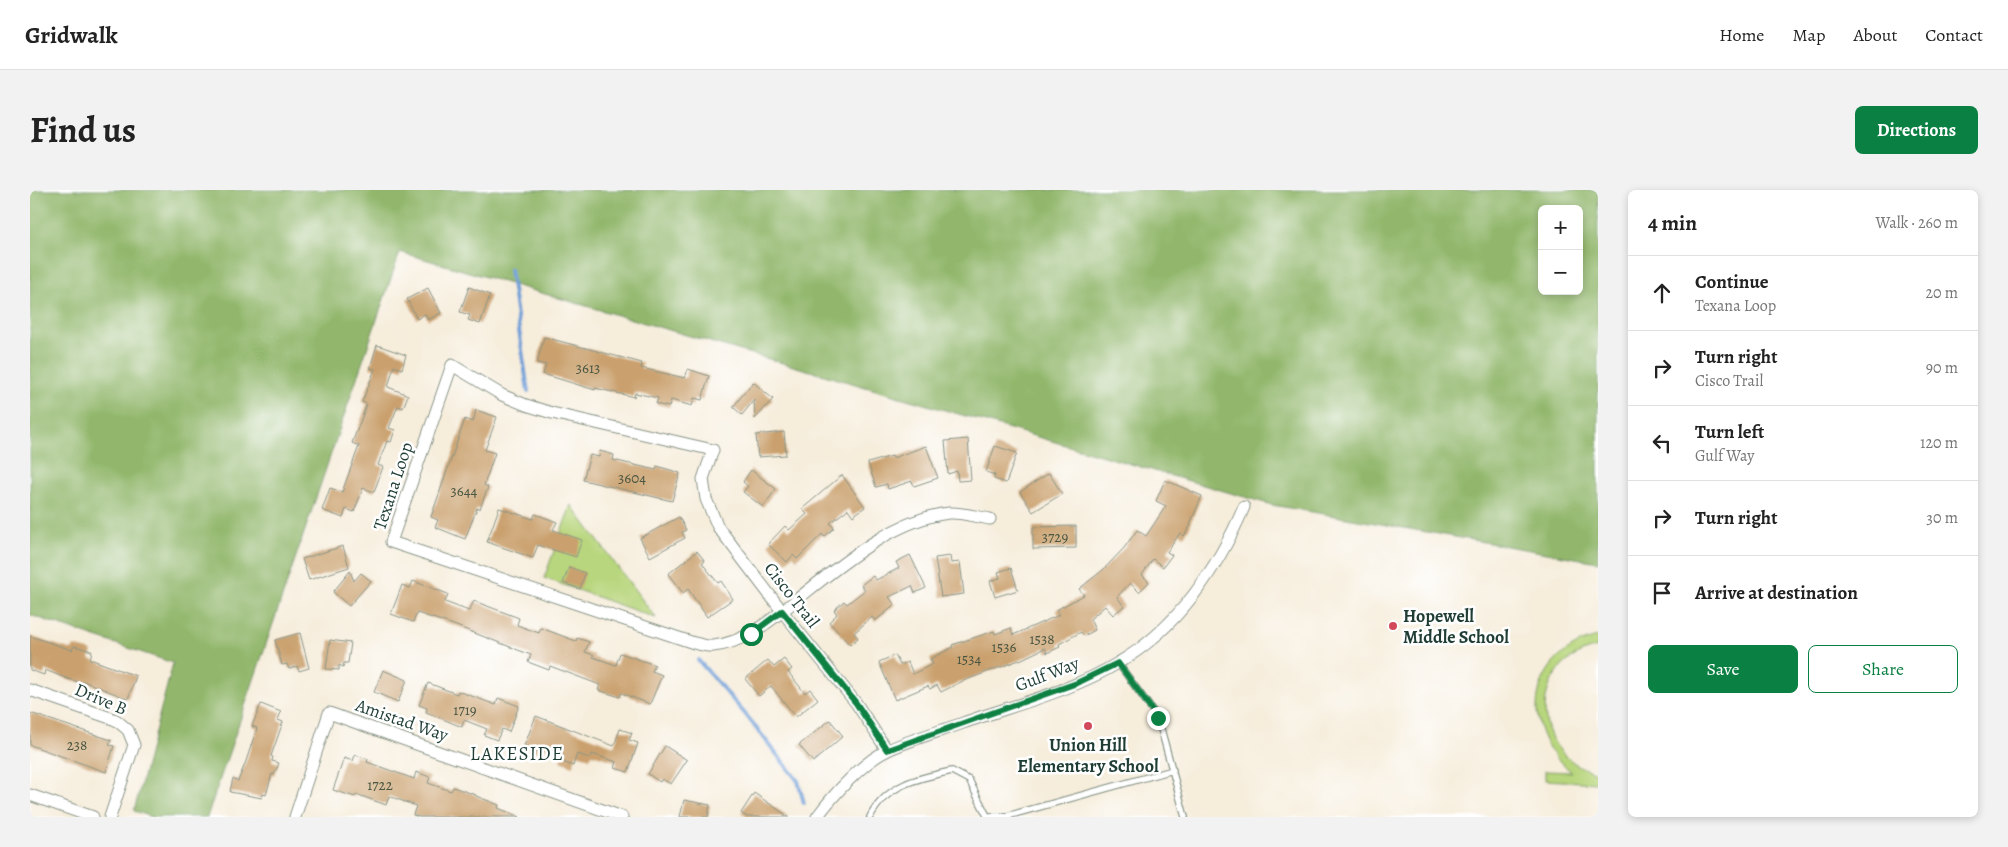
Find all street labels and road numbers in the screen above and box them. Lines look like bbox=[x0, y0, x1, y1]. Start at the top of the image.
street label: Texana Loop bbox=[367, 439, 419, 533]
street label: Cisco Trail bbox=[759, 557, 826, 633]
street label: Gulf Way bbox=[1012, 651, 1083, 697]
street label: Drive B bbox=[71, 677, 131, 721]
street label: Amistad Way bbox=[352, 693, 452, 747]

